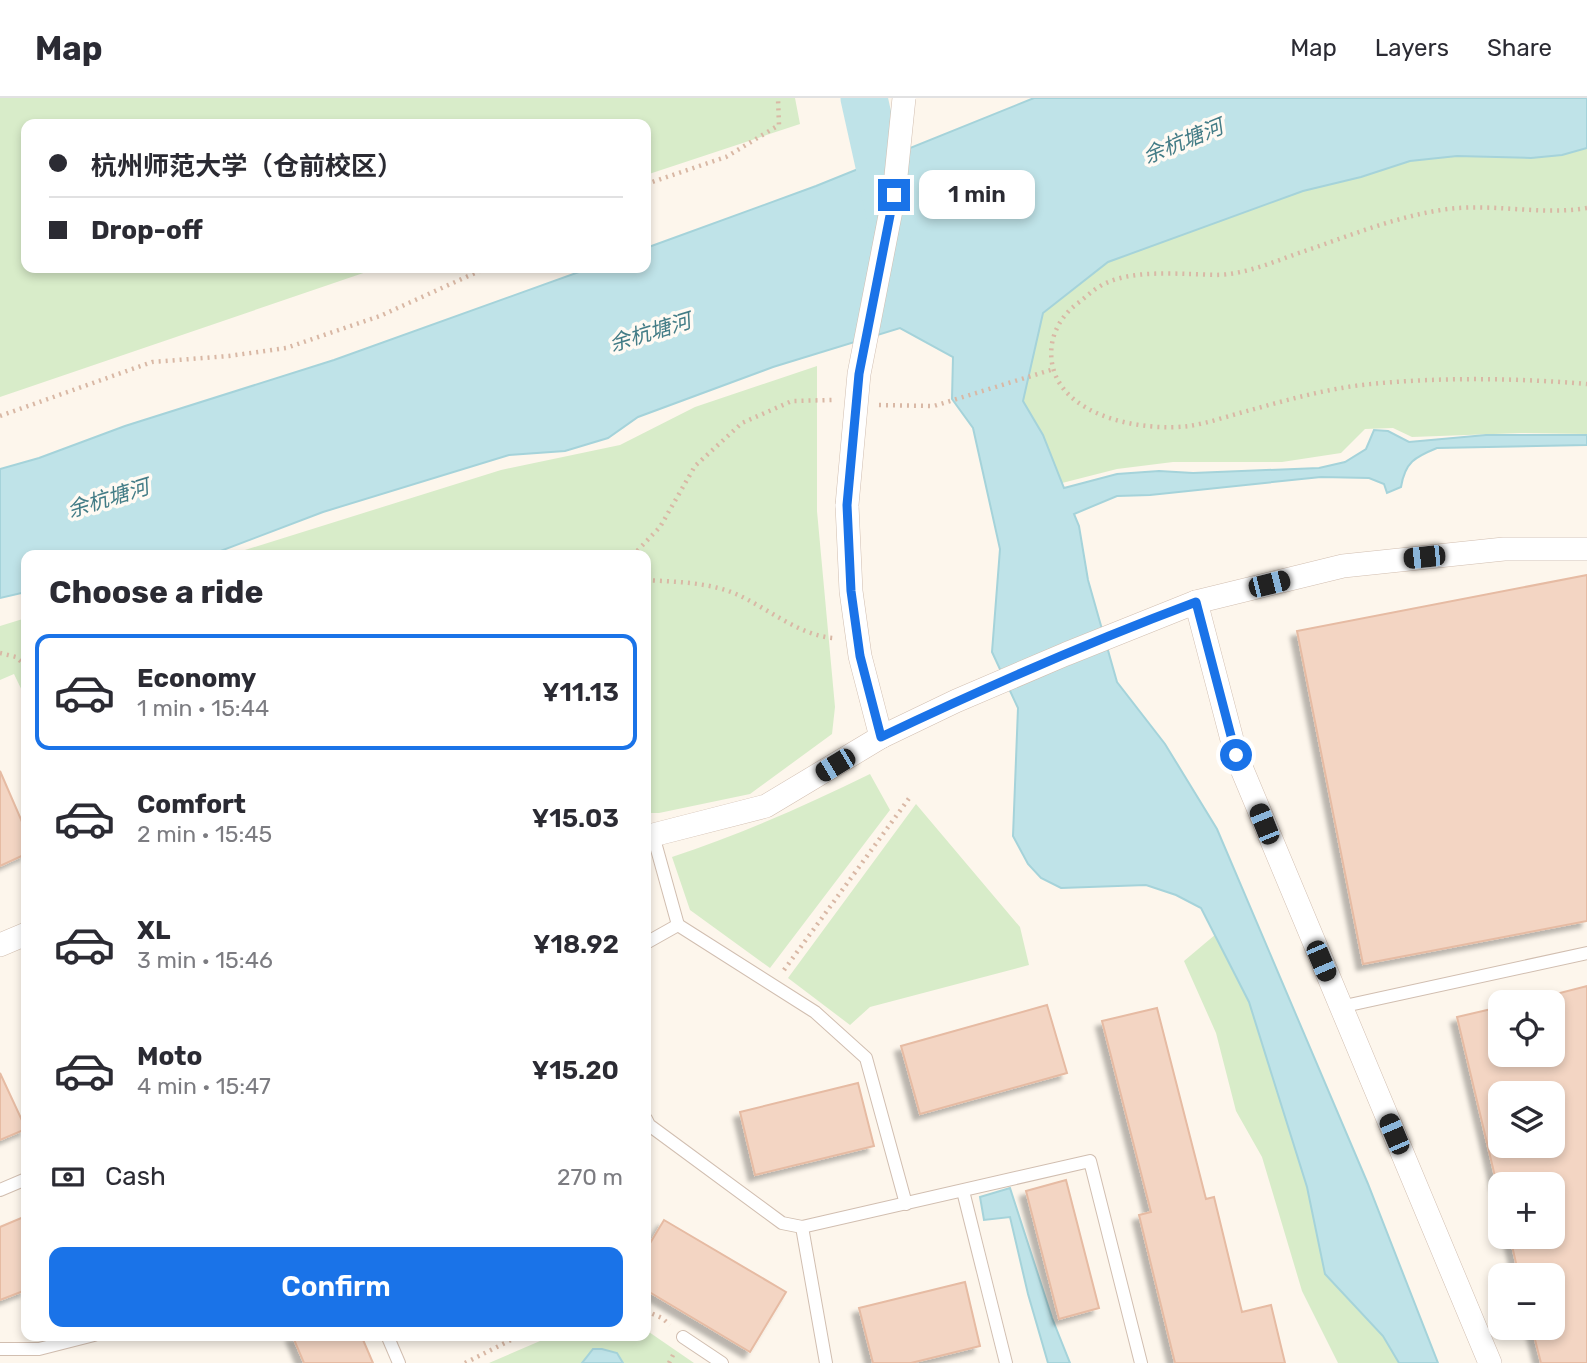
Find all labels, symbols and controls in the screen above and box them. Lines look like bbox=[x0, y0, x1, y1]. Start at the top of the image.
text: Map bbox=[35, 29, 103, 68]
text: Map bbox=[1290, 34, 1337, 62]
text: Layers bbox=[1375, 34, 1449, 62]
text: Share bbox=[1487, 34, 1552, 62]
water label: 余杭塘河 bbox=[1139, 112, 1230, 168]
text: 杭州师范大学（仓前校区） bbox=[91, 151, 403, 182]
callout: 1 min bbox=[918, 170, 1034, 220]
route end bbox=[878, 179, 910, 211]
text: 1 min bbox=[948, 180, 1006, 208]
text: Drop-off bbox=[91, 215, 203, 246]
water label: 余杭塘河 bbox=[606, 307, 698, 356]
water label: 余杭塘河 bbox=[64, 473, 156, 522]
car bbox=[1403, 544, 1446, 570]
car bbox=[1247, 569, 1292, 599]
text: Choose a ride bbox=[49, 573, 263, 611]
icon: car bbox=[53, 661, 116, 724]
text: Economy bbox=[137, 663, 256, 694]
text: ¥11.13 bbox=[542, 677, 619, 708]
text: 1 min · 15:44 bbox=[137, 694, 269, 722]
route start bbox=[1220, 739, 1252, 771]
car bbox=[812, 745, 859, 785]
icon: car bbox=[53, 787, 116, 850]
text: Comfort bbox=[137, 789, 246, 820]
car bbox=[1247, 801, 1282, 847]
text: ¥15.03 bbox=[532, 803, 619, 834]
text: 2 min · 15:45 bbox=[137, 820, 272, 848]
icon: car bbox=[53, 913, 116, 976]
text: XL bbox=[137, 915, 170, 946]
text: ¥18.92 bbox=[533, 929, 619, 960]
car bbox=[1304, 938, 1339, 984]
text: 3 min · 15:46 bbox=[137, 946, 273, 974]
map controls bbox=[1488, 990, 1565, 1340]
button: locate bbox=[1488, 990, 1565, 1067]
icon: car bbox=[53, 1039, 116, 1102]
text: Moto bbox=[137, 1041, 202, 1072]
text: ¥15.20 bbox=[532, 1055, 619, 1086]
text: 4 min · 15:47 bbox=[137, 1072, 271, 1100]
button: layers bbox=[1488, 1081, 1565, 1158]
car bbox=[1377, 1111, 1412, 1157]
icon: cash bbox=[49, 1158, 87, 1196]
text: Cash bbox=[105, 1161, 166, 1192]
text: 270 m bbox=[557, 1163, 623, 1191]
button: + bbox=[1488, 1172, 1565, 1249]
button: Confirm bbox=[49, 1247, 623, 1327]
button: − bbox=[1488, 1263, 1565, 1340]

